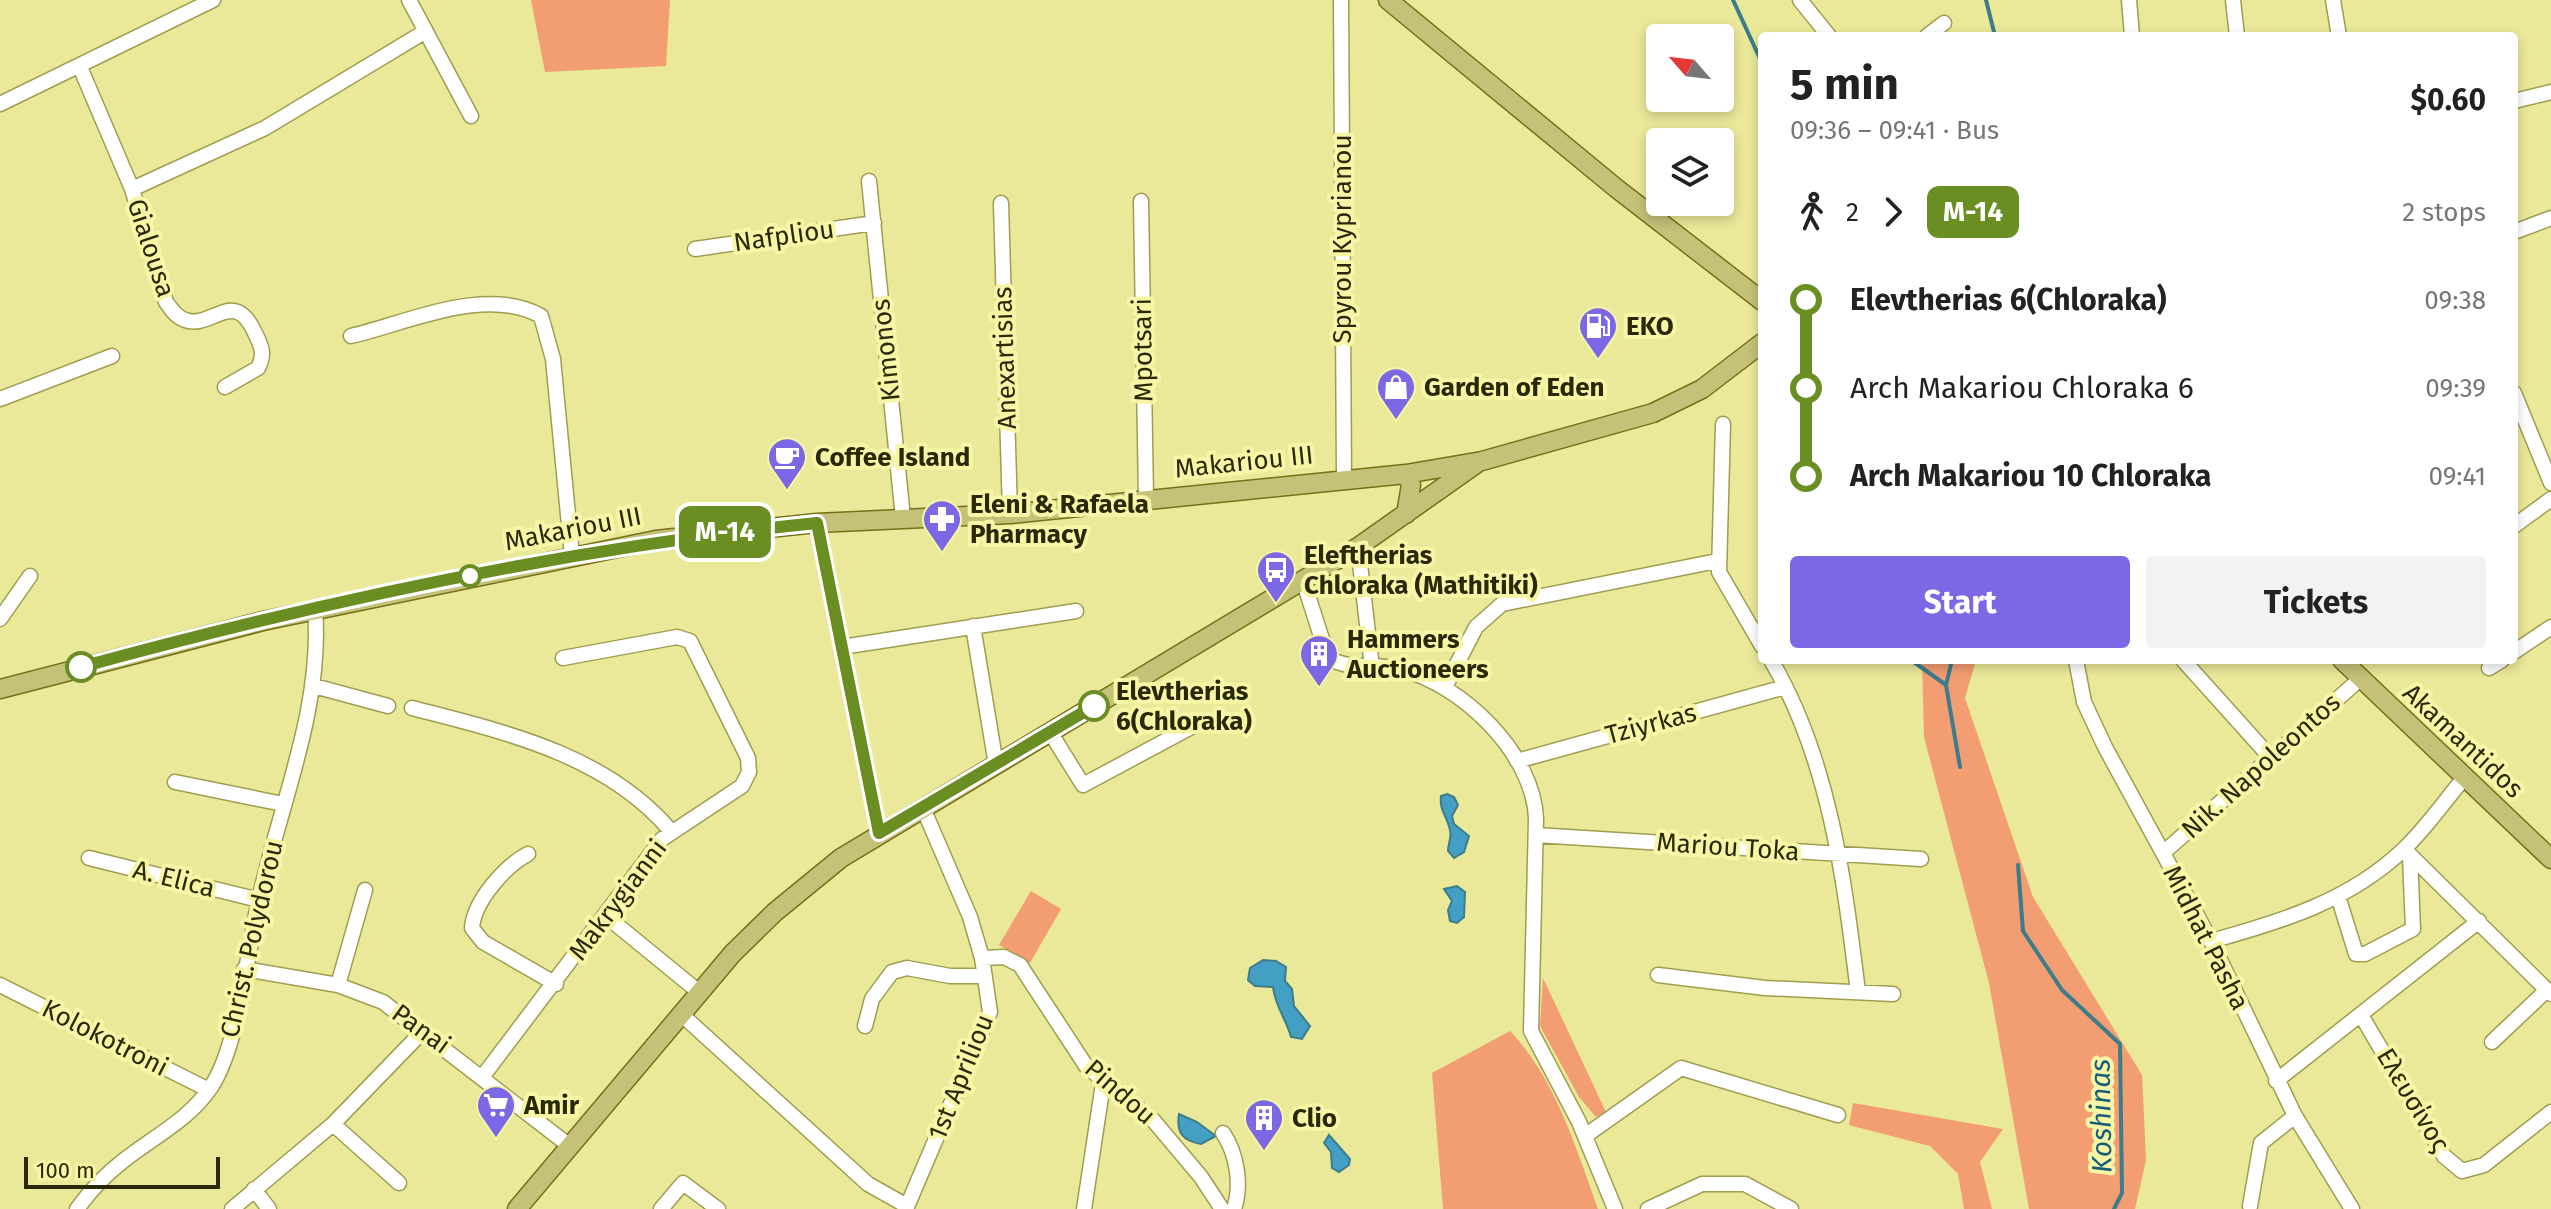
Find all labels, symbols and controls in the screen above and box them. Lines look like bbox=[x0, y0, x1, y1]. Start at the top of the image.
north arrow bbox=[1646, 24, 1734, 112]
map controls bbox=[1646, 24, 1734, 216]
text: 5 min bbox=[1790, 58, 1899, 111]
text: $0.60 bbox=[2411, 82, 2486, 118]
text: 09:36 – 09:41 · Bus bbox=[1790, 115, 1999, 146]
button: layers bbox=[1646, 128, 1734, 216]
street label: Spyrou Kyprianou bbox=[1327, 134, 1358, 344]
icon: walk bbox=[1790, 190, 1834, 234]
icon: forward bbox=[1871, 190, 1915, 234]
street label: Gialousa bbox=[121, 195, 181, 301]
text: M-14 bbox=[1943, 195, 2003, 228]
text: 2 bbox=[1846, 197, 1859, 228]
text: 2 stops bbox=[2402, 197, 2486, 228]
street label: Nafpliou bbox=[732, 214, 836, 258]
text: Elevtherias 6(Chloraka) bbox=[1850, 282, 2167, 318]
text: 09:38 bbox=[2424, 285, 2486, 316]
street label: Anexartisias bbox=[987, 286, 1023, 430]
street label: Kimonos bbox=[865, 297, 907, 403]
street label: Mpotsari bbox=[1127, 298, 1159, 402]
fuel station icon: EKO bbox=[1577, 305, 1619, 360]
place label: EKO bbox=[1626, 311, 1674, 342]
shop icon: Garden of Eden bbox=[1375, 366, 1417, 421]
text: Arch Makariou Chloraka 6 bbox=[1850, 370, 2194, 406]
place label: Garden of Eden bbox=[1424, 372, 1605, 403]
text: 09:39 bbox=[2425, 373, 2486, 404]
cafe icon: Coffee Island bbox=[766, 436, 808, 491]
street label: Makariou III bbox=[1173, 439, 1315, 485]
place label: Coffee Island bbox=[815, 442, 970, 473]
text: Arch Makariou 10 Chloraka bbox=[1850, 458, 2212, 494]
text: 09:41 bbox=[2428, 461, 2486, 492]
place label: Eleni & Rafaela Pharmacy bbox=[970, 489, 1149, 550]
pharmacy icon: Eleni & Rafaela Pharmacy bbox=[921, 498, 963, 553]
street label: Makariou III bbox=[502, 501, 644, 557]
line badge: M-14 bbox=[669, 506, 781, 558]
text: M-14 bbox=[695, 515, 755, 548]
place label: Eleftherias Chloraka (Mathitiki) bbox=[1304, 540, 1538, 601]
bus stop icon: Eleftherias Chloraka (Mathitiki) bbox=[1255, 549, 1297, 604]
button: Start bbox=[1790, 556, 2130, 648]
button: Tickets bbox=[2146, 556, 2486, 648]
unlabelled marker bbox=[459, 565, 481, 587]
place label: Hammers Auctioneers bbox=[1346, 624, 1489, 685]
building icon: Hammers Auctioneers bbox=[1298, 633, 1340, 688]
unlabelled marker bbox=[66, 652, 96, 682]
place label: Elevtherias 6(Chloraka) bbox=[1116, 676, 1252, 737]
street label: Akamantidos bbox=[2396, 677, 2530, 805]
street label: Nik. Napoleontos bbox=[2175, 687, 2347, 845]
marker: Elevtherias 6(Chloraka) bbox=[1079, 691, 1109, 721]
street label: Tziyrkas bbox=[1602, 697, 1700, 751]
street label: Mariou Toka bbox=[1655, 827, 1801, 867]
street label: Makrygianni bbox=[563, 833, 673, 967]
street label: Christ. Polydorou bbox=[214, 837, 290, 1041]
street label: A. Elica bbox=[130, 854, 218, 904]
street label: Midhat Pasha bbox=[2156, 861, 2256, 1015]
street label: Kolokotroni bbox=[37, 993, 173, 1083]
street label: Panai bbox=[386, 997, 456, 1061]
street label: 1st Apriliou bbox=[922, 1010, 1000, 1144]
street label: Ελευσίνος bbox=[2370, 1043, 2456, 1157]
street label: Pindou bbox=[1078, 1053, 1162, 1131]
water label: Koshinas bbox=[2084, 1059, 2118, 1173]
supermarket icon: Amir bbox=[475, 1084, 517, 1139]
place label: Amir bbox=[523, 1090, 580, 1121]
building icon: Clio bbox=[1243, 1097, 1285, 1152]
place label: Clio bbox=[1292, 1103, 1337, 1134]
scale bar bbox=[24, 1153, 220, 1189]
text: 100 m bbox=[36, 1157, 95, 1184]

